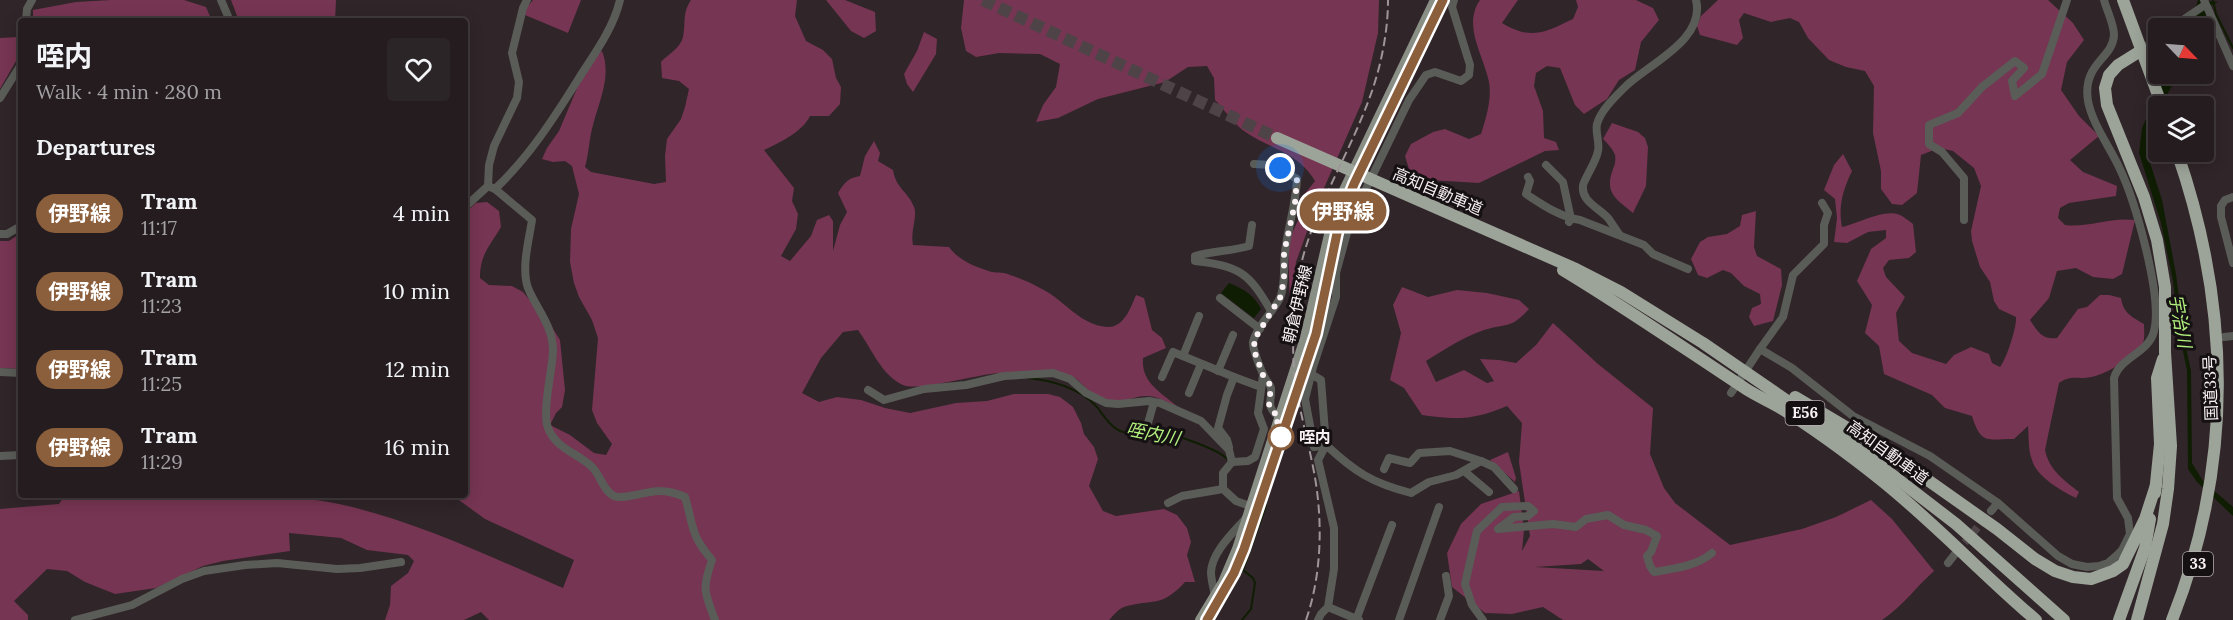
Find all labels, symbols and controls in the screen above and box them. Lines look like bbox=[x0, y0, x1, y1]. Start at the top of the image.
north arrow bbox=[2148, 18, 2214, 84]
map controls bbox=[2148, 18, 2214, 162]
text: 咥内 bbox=[36, 38, 92, 74]
button: heart bbox=[387, 38, 450, 101]
text: Walk · 4 min · 280 m bbox=[36, 79, 222, 104]
button: layers bbox=[2148, 96, 2214, 162]
text: Departures bbox=[36, 133, 155, 161]
your location bbox=[1265, 153, 1295, 183]
street label: 高知自動車道 bbox=[1390, 163, 1486, 219]
text: Tram bbox=[141, 187, 197, 215]
line badge: 伊野線 bbox=[1308, 192, 1378, 230]
text: 伊野線 bbox=[1312, 198, 1375, 225]
text: 4 min bbox=[393, 199, 450, 227]
text: 伊野線 bbox=[48, 200, 111, 227]
text: 11:17 bbox=[141, 215, 177, 240]
street label: 朝倉伊野線 bbox=[1278, 263, 1316, 345]
text: Tram bbox=[141, 265, 197, 293]
text: 10 min bbox=[383, 277, 450, 305]
text: 伊野線 bbox=[48, 278, 111, 305]
water label: 宇治川 bbox=[2164, 292, 2197, 351]
text: 11:23 bbox=[141, 293, 182, 318]
text: Tram bbox=[141, 343, 197, 371]
text: 12 min bbox=[385, 355, 450, 383]
street label: 国道33号 bbox=[2199, 355, 2221, 421]
text: 伊野線 bbox=[48, 356, 111, 383]
text: 11:25 bbox=[141, 371, 182, 396]
road number: E56 bbox=[1786, 401, 1824, 425]
street label: 高知自動車道 bbox=[1843, 416, 1933, 488]
water label: 咥内川 bbox=[1124, 417, 1184, 450]
text: Tram bbox=[141, 421, 197, 449]
marker: 咥内 bbox=[1268, 424, 1294, 450]
place label: 咥内 bbox=[1299, 427, 1331, 447]
text: 16 min bbox=[384, 433, 450, 461]
text: 伊野線 bbox=[48, 434, 111, 461]
text: 11:29 bbox=[141, 449, 183, 474]
road number: 33 bbox=[2183, 552, 2213, 576]

